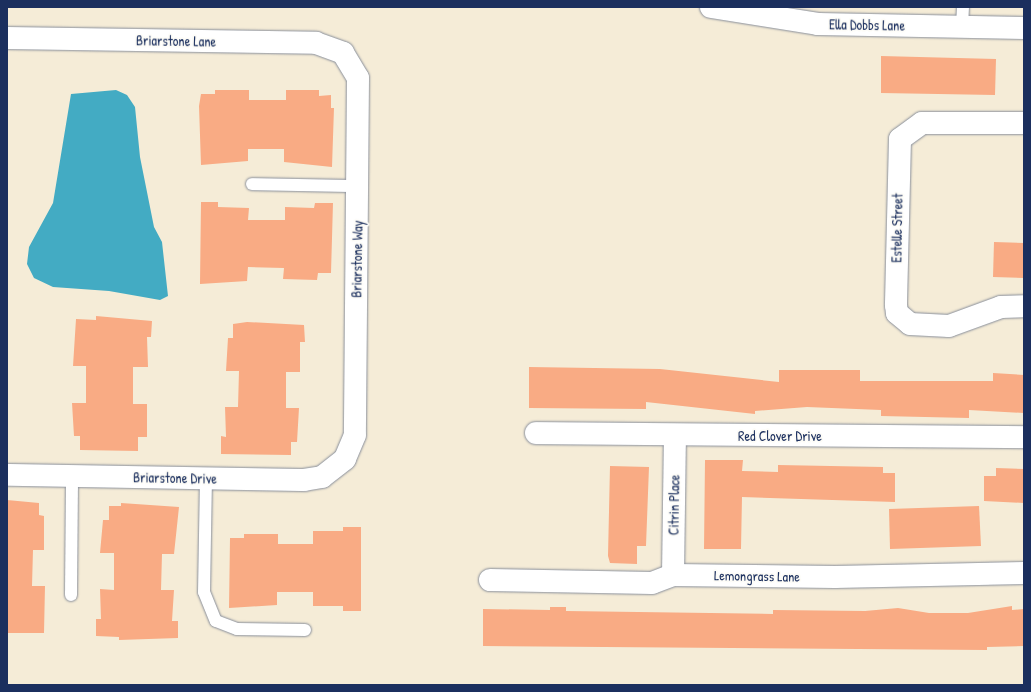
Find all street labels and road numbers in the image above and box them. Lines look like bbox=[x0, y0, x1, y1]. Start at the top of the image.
street label: Ella Dobbs Lane bbox=[829, 16, 905, 34]
street label: Briarstone Lane bbox=[136, 32, 216, 50]
street label: Estelle Street bbox=[888, 193, 906, 263]
street label: Briarstone Way bbox=[348, 220, 366, 298]
street label: Red Clover Drive bbox=[738, 428, 822, 444]
street label: Briarstone Drive bbox=[133, 469, 217, 487]
street label: Citrin Place bbox=[665, 475, 683, 535]
street label: Lemongrass Lane bbox=[714, 567, 800, 585]

